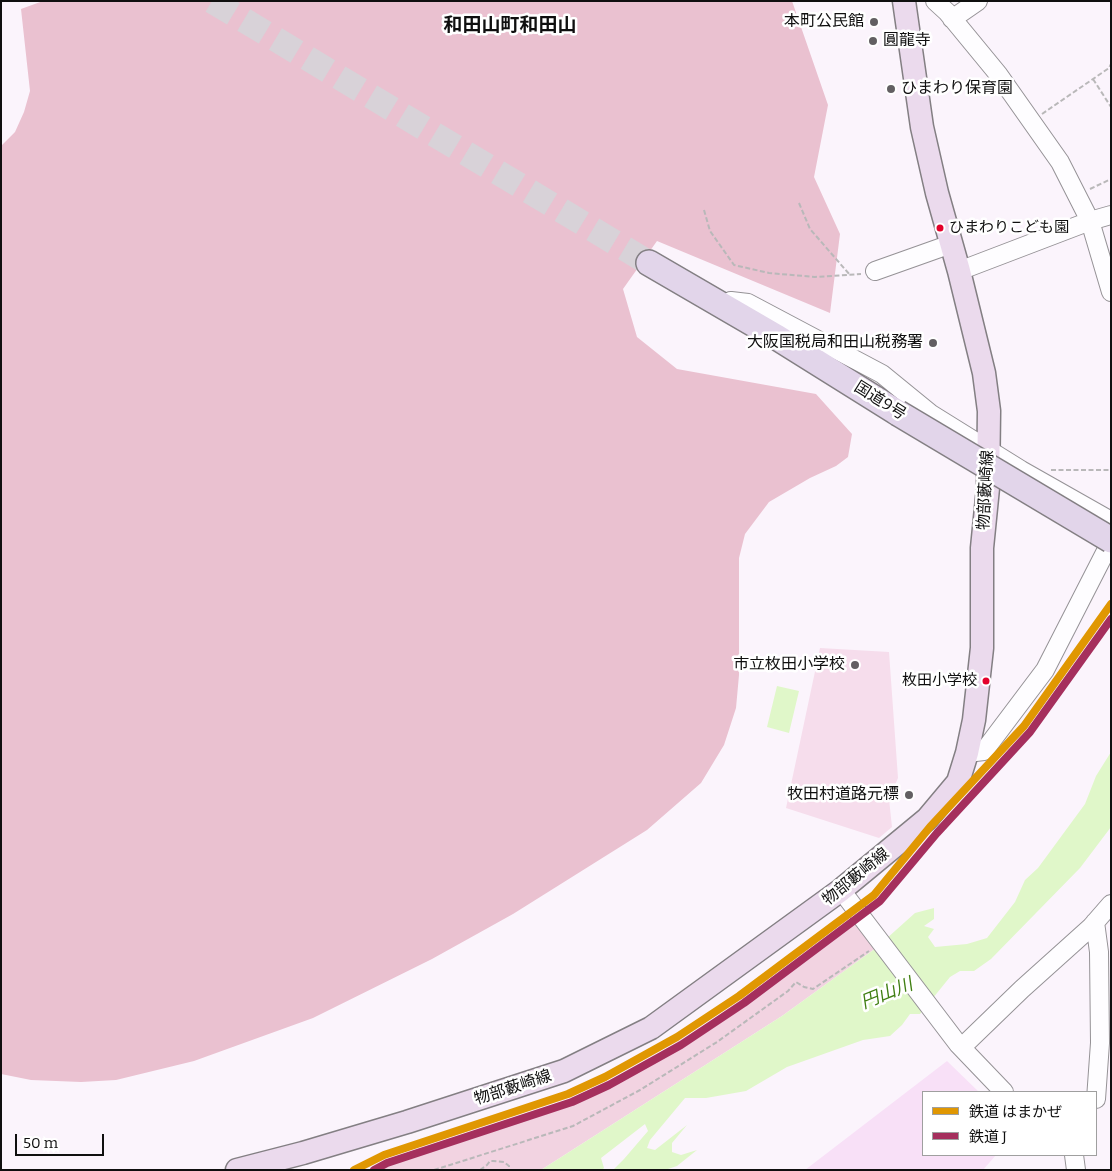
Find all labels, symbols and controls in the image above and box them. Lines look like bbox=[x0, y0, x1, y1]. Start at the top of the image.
place label: 本町公民館 bbox=[784, 12, 864, 32]
district label: 和田山町和田山 bbox=[444, 15, 576, 37]
marker: 本町公民館 bbox=[868, 16, 880, 28]
place label: 圓龍寺 bbox=[883, 31, 931, 51]
marker: 圓龍寺 bbox=[867, 35, 879, 47]
place label: ひまわり保育園 bbox=[901, 79, 1013, 99]
marker: ひまわり保育園 bbox=[885, 83, 897, 95]
place label: ひまわりこども園 bbox=[949, 219, 1069, 237]
marker: ひまわりこども園 bbox=[935, 223, 945, 233]
place label: 大阪国税局和田山税務署 bbox=[747, 333, 923, 353]
marker: 大阪国税局和田山税務署 bbox=[927, 337, 939, 349]
street label: 国道9号 bbox=[851, 378, 909, 424]
street label: 物部藪崎線 bbox=[974, 450, 998, 530]
place label: 市立枚田小学校 bbox=[733, 655, 845, 675]
marker: 市立枚田小学校 bbox=[849, 659, 861, 671]
place label: 枚田小学校 bbox=[902, 672, 977, 690]
marker: 枚田小学校 bbox=[981, 676, 991, 686]
place label: 牧田村道路元標 bbox=[787, 785, 899, 805]
marker: 牧田村道路元標 bbox=[903, 789, 915, 801]
street label: 物部藪崎線 bbox=[819, 844, 893, 910]
water label: 円山川 bbox=[858, 974, 916, 1014]
street label: 物部藪崎線 bbox=[472, 1067, 554, 1109]
legend bbox=[922, 1091, 1097, 1156]
text: 鉄道 はまかぜ bbox=[969, 1103, 1062, 1121]
scale bar bbox=[18, 1124, 106, 1156]
text: 鉄道 J bbox=[969, 1128, 1007, 1146]
text: 50 m bbox=[23, 1134, 58, 1152]

